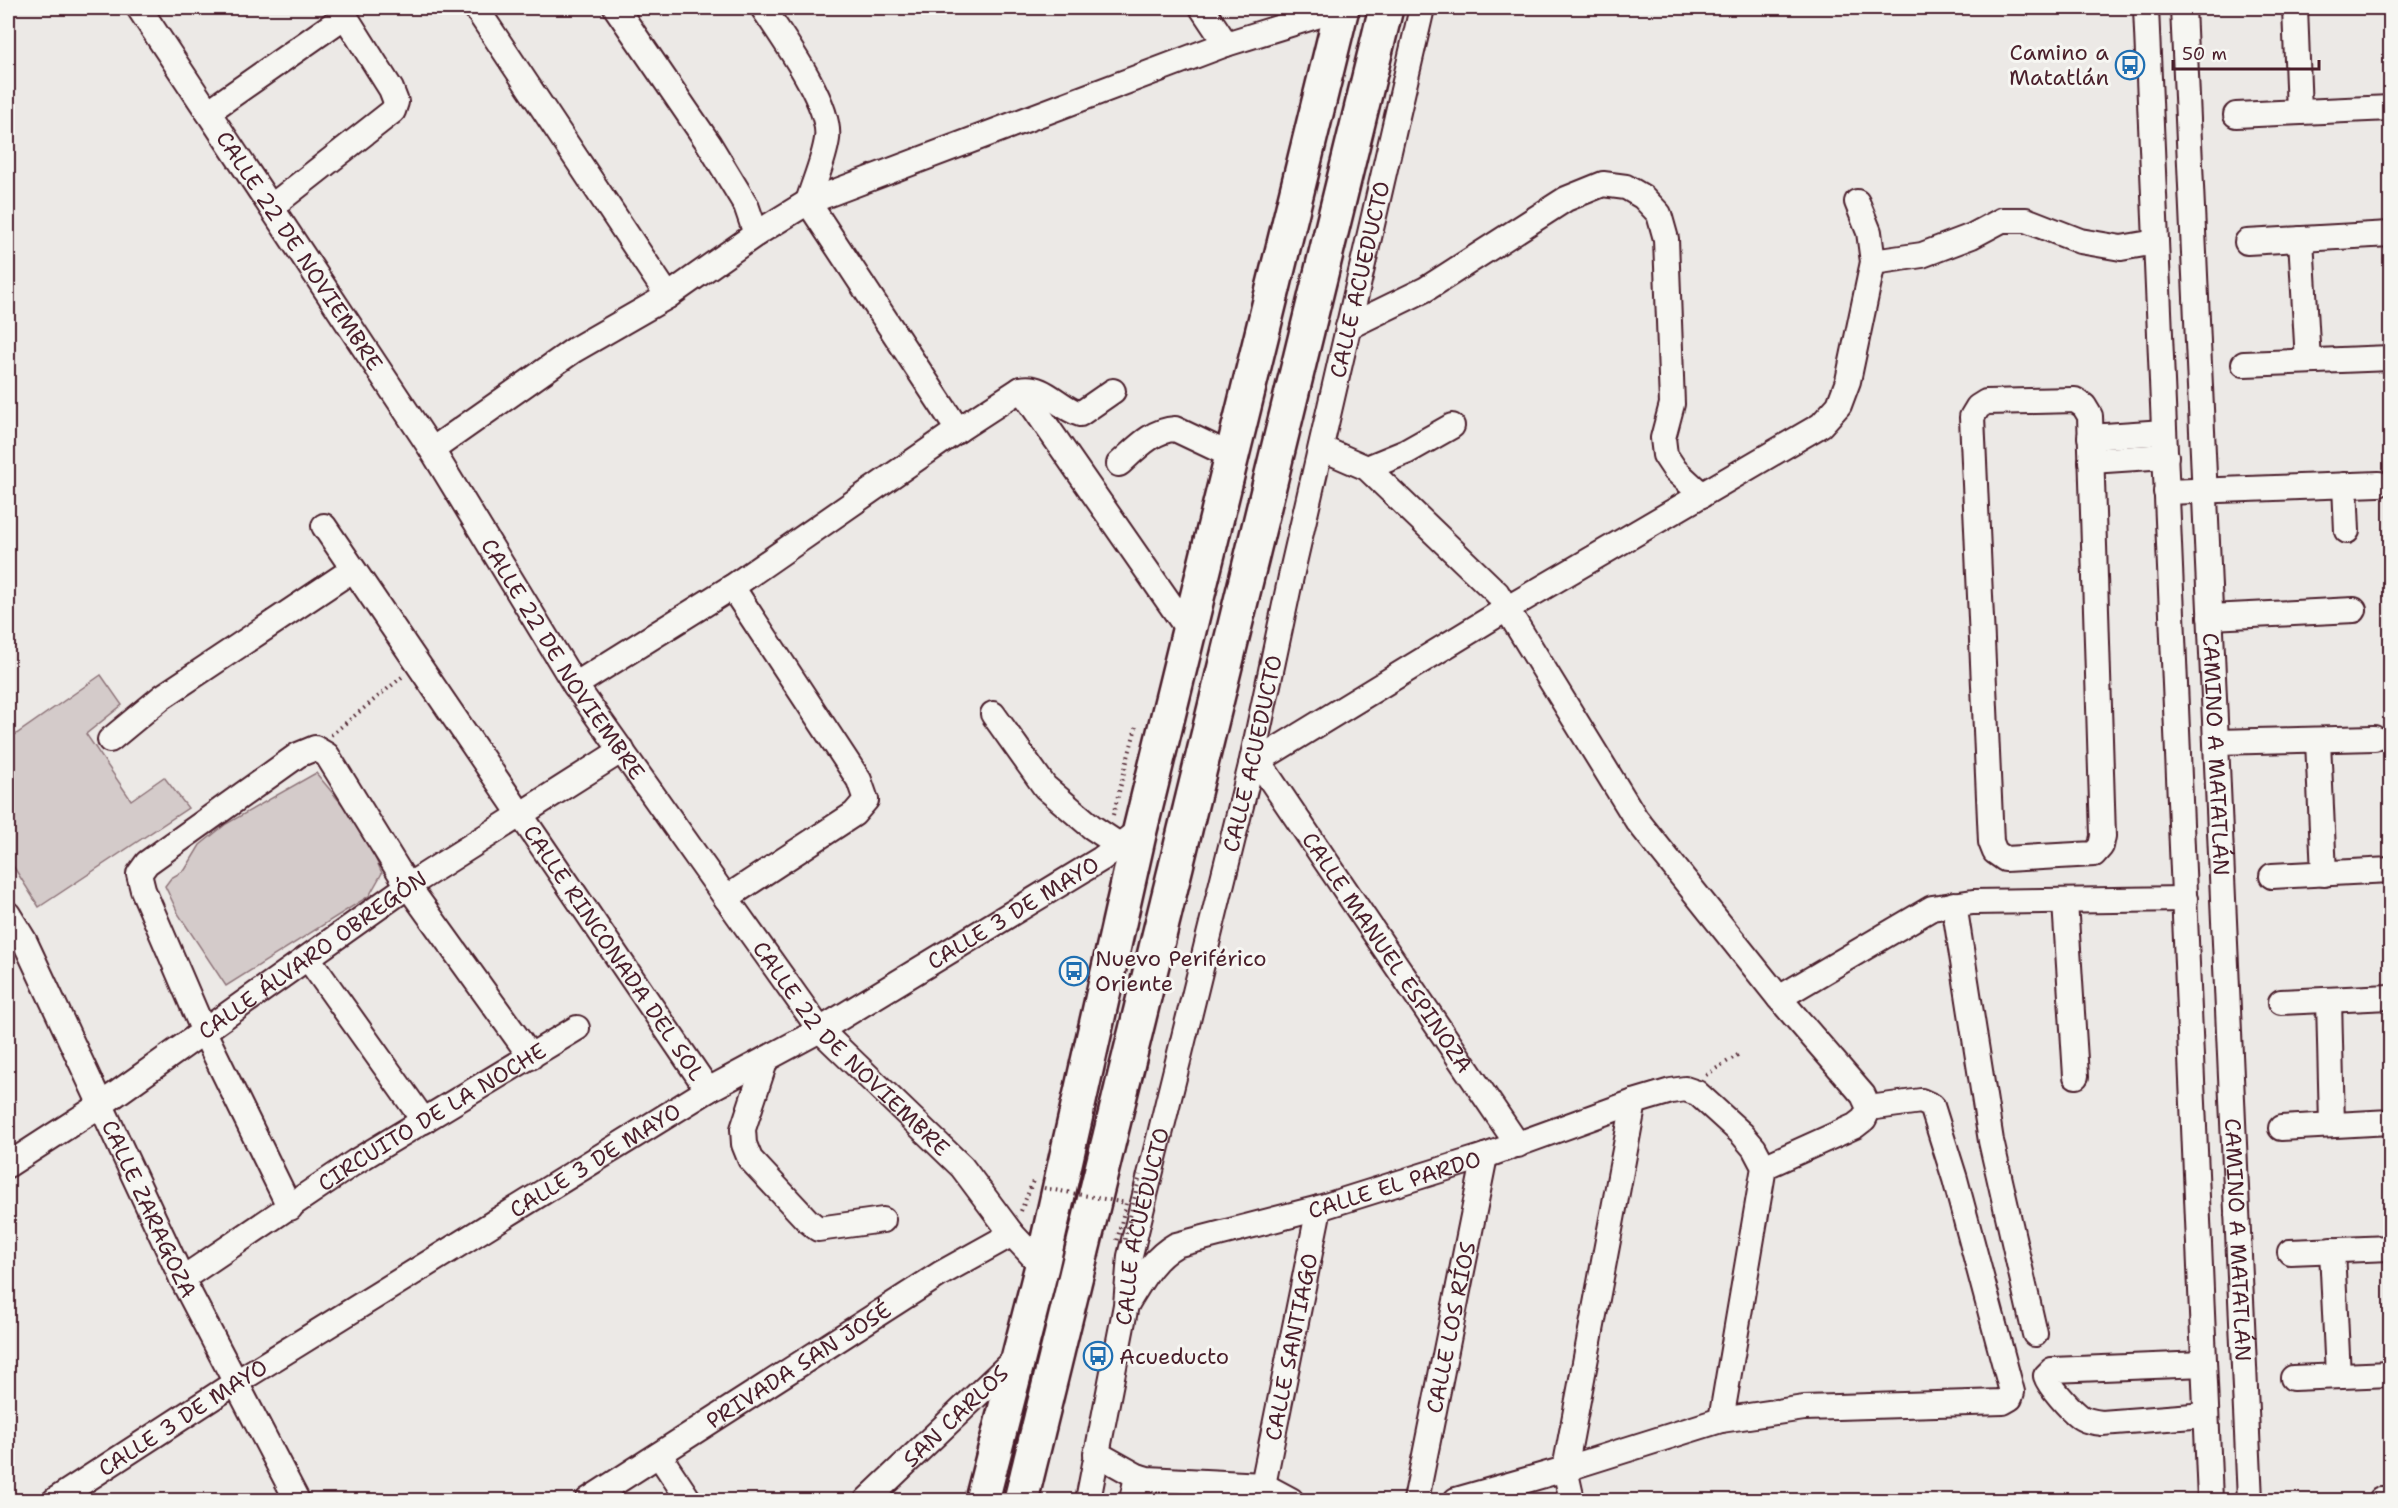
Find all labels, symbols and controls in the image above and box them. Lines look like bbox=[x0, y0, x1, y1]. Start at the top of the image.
scale bar bbox=[2173, 33, 2318, 71]
place label: Camino a Matatlán bbox=[2009, 38, 2109, 92]
text: 50 m bbox=[2182, 42, 2227, 66]
bus stop icon: Camino a Matatlán bbox=[2114, 49, 2146, 81]
street label: CALLE 22 DE NOVIEMBRE bbox=[209, 125, 389, 376]
street label: CALLE ACUEDUCTO bbox=[1323, 178, 1397, 381]
street label: CALLE 22 DE NOVIEMBRE bbox=[474, 533, 651, 785]
street label: CAMINO A MATATLÁN bbox=[2196, 632, 2236, 876]
street label: CALLE ACUEDUCTO bbox=[1216, 652, 1289, 855]
street label: CALLE RINCONADA DEL SOL bbox=[517, 819, 711, 1086]
street label: CALLE MANUEL ESPINOZA bbox=[1295, 827, 1479, 1079]
street label: CALLE 3 DE MAYO bbox=[922, 850, 1104, 976]
street label: CALLE ÁLVARO OBREGÓN bbox=[193, 864, 432, 1046]
street label: CALLE 22 DE NOVIEMBRE bbox=[746, 935, 956, 1163]
place label: Nuevo Periférico Oriente bbox=[1095, 944, 1267, 998]
bus stop icon: Nuevo Periférico Oriente bbox=[1058, 955, 1090, 987]
street label: CIRCUITO DE LA NOCHE bbox=[312, 1036, 551, 1198]
street label: CALLE 3 DE MAYO bbox=[504, 1097, 686, 1224]
street label: CALLE ZARAGOZA bbox=[95, 1115, 203, 1303]
street label: CAMINO A MATATLÁN bbox=[2218, 1118, 2258, 1362]
street label: CALLE ACUEDUCTO bbox=[1108, 1125, 1176, 1328]
street label: CALLE EL PARDO bbox=[1305, 1144, 1484, 1225]
street label: CALLE LOS RÍOS bbox=[1420, 1239, 1482, 1416]
street label: CALLE SANTIAGO bbox=[1258, 1251, 1325, 1443]
street label: PRIVADA SAN JOSÉ bbox=[701, 1295, 897, 1435]
bus stop icon: Acueducto bbox=[1082, 1340, 1114, 1372]
place label: Acueducto bbox=[1119, 1342, 1229, 1371]
street label: CALLE 3 DE MAYO bbox=[93, 1353, 273, 1483]
street label: SAN CARLOS bbox=[897, 1359, 1015, 1473]

